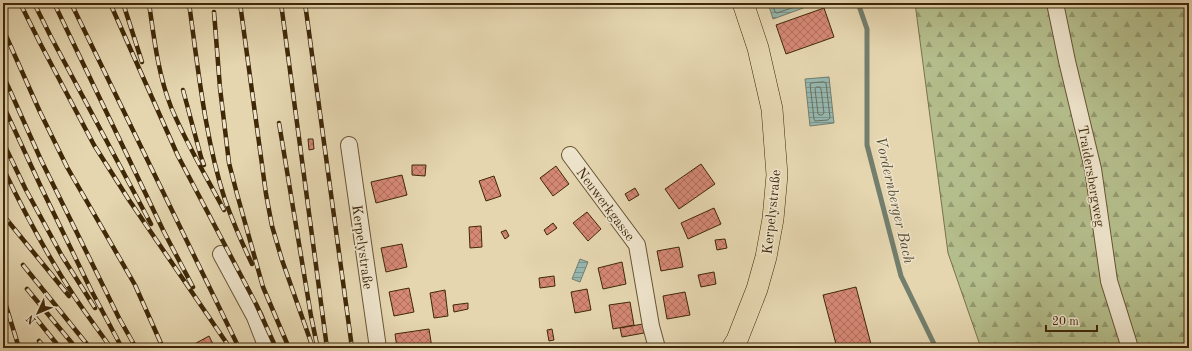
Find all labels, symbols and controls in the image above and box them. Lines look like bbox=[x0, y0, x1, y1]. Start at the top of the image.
street label: Traidersbergweg bbox=[1075, 124, 1107, 229]
water label: Vordernberger Bach bbox=[872, 135, 916, 266]
street label: Neuwerkgasse bbox=[573, 165, 637, 244]
street label: Kerpelystraße bbox=[761, 169, 783, 255]
street label: Kerpelystraße bbox=[349, 204, 375, 290]
north arrow bbox=[18, 293, 58, 333]
scale bar bbox=[1046, 307, 1097, 333]
text: N bbox=[25, 312, 39, 326]
text: 20 m bbox=[1052, 316, 1079, 328]

